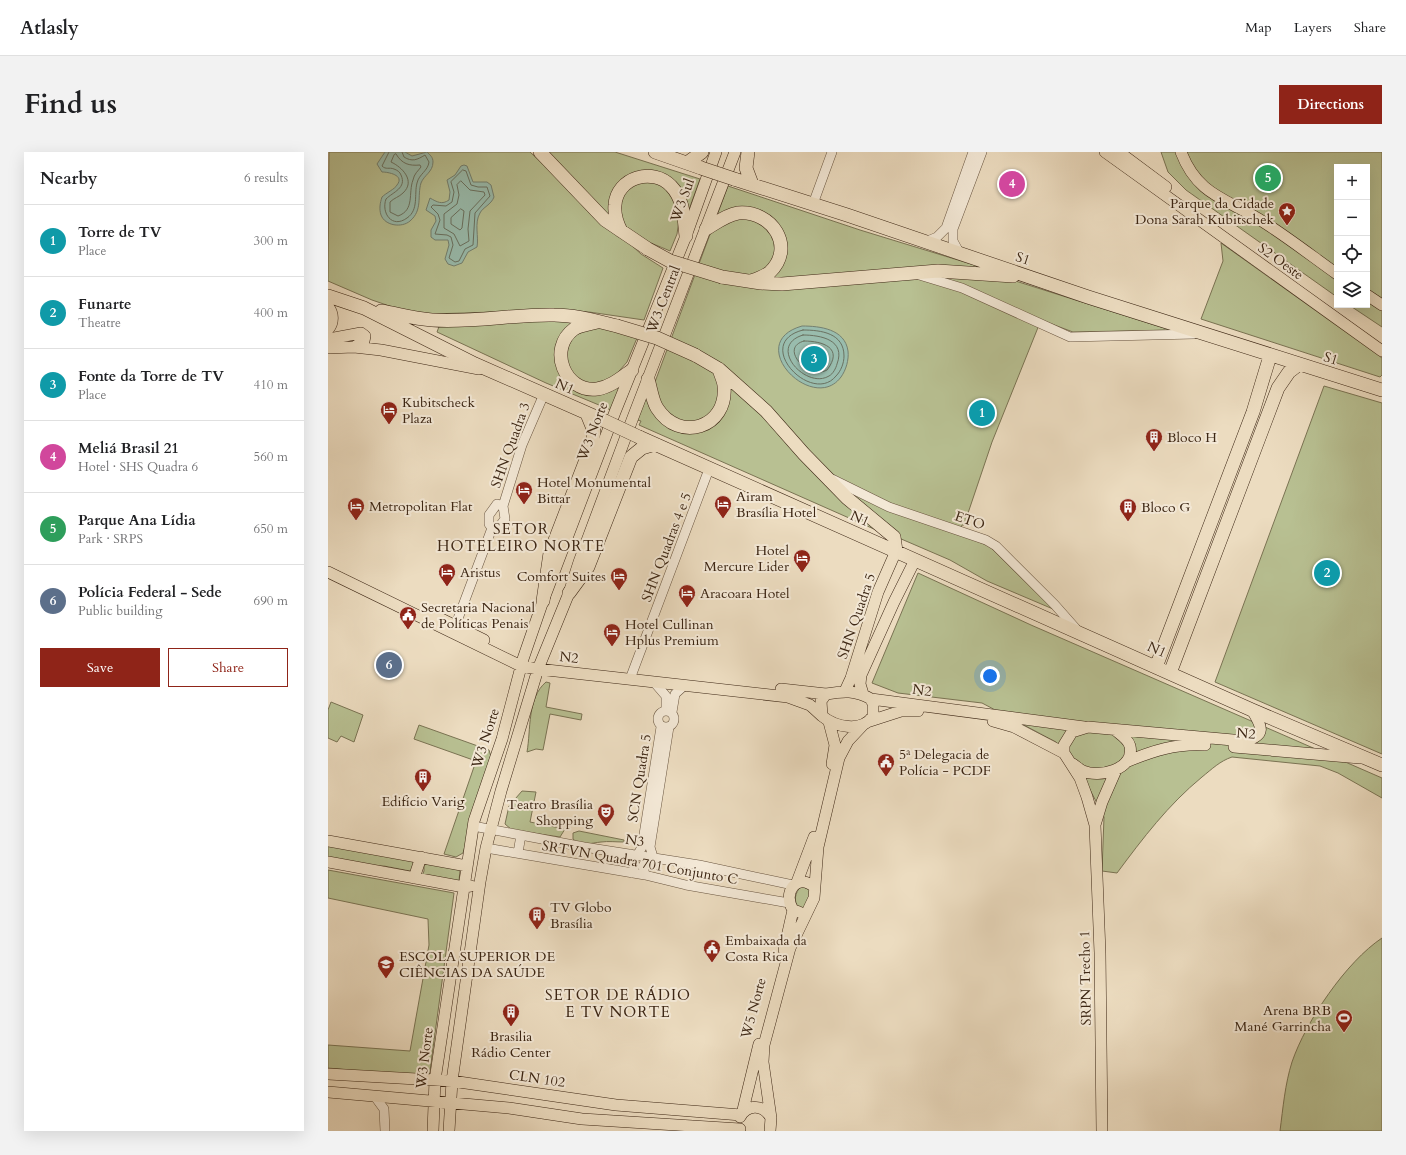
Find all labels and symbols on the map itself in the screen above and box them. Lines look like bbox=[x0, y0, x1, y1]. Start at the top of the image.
pin: 5 bbox=[1255, 163, 1281, 193]
pin: 4 bbox=[999, 169, 1025, 199]
street label: W3 Sul bbox=[666, 176, 699, 225]
place label: Parque da Cidade Dona Sarah Kubitschek bbox=[1135, 194, 1275, 229]
place icon: Parque da Cidade Dona Sarah Kubitschek bbox=[1277, 201, 1297, 226]
street label: S2 Oeste bbox=[1254, 238, 1307, 284]
street label: S1 bbox=[1013, 247, 1033, 270]
street label: W3 Central bbox=[642, 262, 685, 336]
pin: 3 bbox=[801, 344, 827, 374]
street label: S1 bbox=[1321, 347, 1340, 370]
street label: N1 bbox=[552, 374, 577, 399]
place label: Kubitscheck Plaza bbox=[402, 393, 475, 428]
pin: 1 bbox=[969, 398, 995, 428]
street label: W3 Norte bbox=[572, 399, 612, 464]
hotel icon: Kubitscheck Plaza bbox=[379, 400, 399, 425]
street label: SHN Quadra 3 bbox=[486, 400, 535, 491]
building icon: Bloco H bbox=[1144, 427, 1164, 452]
place label: Bloco H bbox=[1167, 428, 1217, 447]
place label: Hotel Monumental Bittar bbox=[537, 473, 651, 508]
hotel icon: Hotel Monumental Bittar bbox=[514, 480, 534, 505]
place label: Airam Brasília Hotel bbox=[736, 487, 817, 522]
street label: SHN Quadras 4 e 5 bbox=[637, 490, 696, 604]
hotel icon: Airam Brasília Hotel bbox=[713, 494, 733, 519]
hotel icon: Metropolitan Flat bbox=[346, 496, 366, 521]
place label: Metropolitan Flat bbox=[369, 497, 473, 516]
building icon: Bloco G bbox=[1118, 497, 1138, 522]
place label: Bloco G bbox=[1141, 498, 1190, 517]
street label: N1 bbox=[847, 506, 872, 531]
street label: ETO bbox=[952, 506, 988, 535]
district label: SETOR HOTELEIRO NORTE bbox=[437, 519, 605, 556]
place label: Hotel Mercure Lider bbox=[704, 541, 790, 576]
hotel icon: Hotel Mercure Lider bbox=[792, 548, 812, 573]
pin: 2 bbox=[1314, 558, 1340, 588]
hotel icon: Aristus bbox=[437, 562, 457, 587]
place label: Aristus bbox=[460, 563, 501, 582]
hotel icon: Comfort Suites bbox=[609, 566, 629, 591]
place label: Comfort Suites bbox=[517, 567, 606, 586]
street label: SHN Quadra 5 bbox=[833, 571, 880, 662]
hotel icon: Aracoara Hotel bbox=[677, 583, 697, 608]
place label: Aracoara Hotel bbox=[700, 584, 790, 603]
place label: Secretaria Nacional de Políticas Penais bbox=[421, 598, 535, 633]
public building icon: Secretaria Nacional de Políticas Penais bbox=[398, 605, 418, 630]
place label: Hotel Cullinan Hplus Premium bbox=[625, 615, 719, 650]
hotel icon: Hotel Cullinan Hplus Premium bbox=[602, 622, 622, 647]
street label: N1 bbox=[1144, 637, 1169, 662]
street label: N2 bbox=[558, 647, 579, 668]
pin: 6 bbox=[376, 650, 402, 680]
your location bbox=[980, 666, 1000, 686]
street label: N2 bbox=[911, 680, 933, 701]
street label: W3 Norte bbox=[467, 706, 504, 771]
street label: N2 bbox=[1236, 723, 1256, 744]
street label: SCN Quadra 5 bbox=[623, 733, 656, 823]
place label: 5ª Delegacia de Polícia - PCDF bbox=[899, 745, 991, 780]
public building icon: 5ª Delegacia de Polícia - PCDF bbox=[876, 752, 896, 777]
building icon: Edifício Varig bbox=[413, 767, 433, 792]
place label: Edifício Varig bbox=[381, 792, 465, 811]
place label: Teatro Brasília Shopping bbox=[507, 795, 593, 830]
theatre icon: Teatro Brasília Shopping bbox=[596, 802, 616, 827]
street label: N3 bbox=[624, 830, 646, 851]
street label: SRTVN Quadra 701 Conjunto C bbox=[540, 836, 740, 889]
place label: TV Globo Brasília bbox=[550, 898, 612, 933]
building icon: TV Globo Brasília bbox=[527, 905, 547, 930]
street label: SRPN Trecho 1 bbox=[1075, 930, 1096, 1026]
place label: Embaixada da Costa Rica bbox=[725, 931, 807, 966]
public building icon: Embaixada da Costa Rica bbox=[702, 938, 722, 963]
place label: ESCOLA SUPERIOR DE CIÊNCIAS DA SAÚDE bbox=[399, 947, 555, 982]
school or university icon: ESCOLA SUPERIOR DE CIÊNCIAS DA SAÚDE bbox=[376, 954, 396, 979]
street label: W5 Norte bbox=[736, 976, 771, 1041]
district label: SETOR DE RÁDIO E TV NORTE bbox=[545, 985, 691, 1022]
place label: Arena BRB Mané Garrincha bbox=[1234, 1001, 1331, 1036]
building icon: Brasilia Rádio Center bbox=[501, 1002, 521, 1027]
sports icon: Arena BRB Mané Garrincha bbox=[1334, 1008, 1354, 1033]
street label: W3 Norte bbox=[411, 1026, 438, 1091]
place label: Brasilia Rádio Center bbox=[471, 1027, 552, 1062]
street label: CLN 102 bbox=[508, 1065, 566, 1092]

